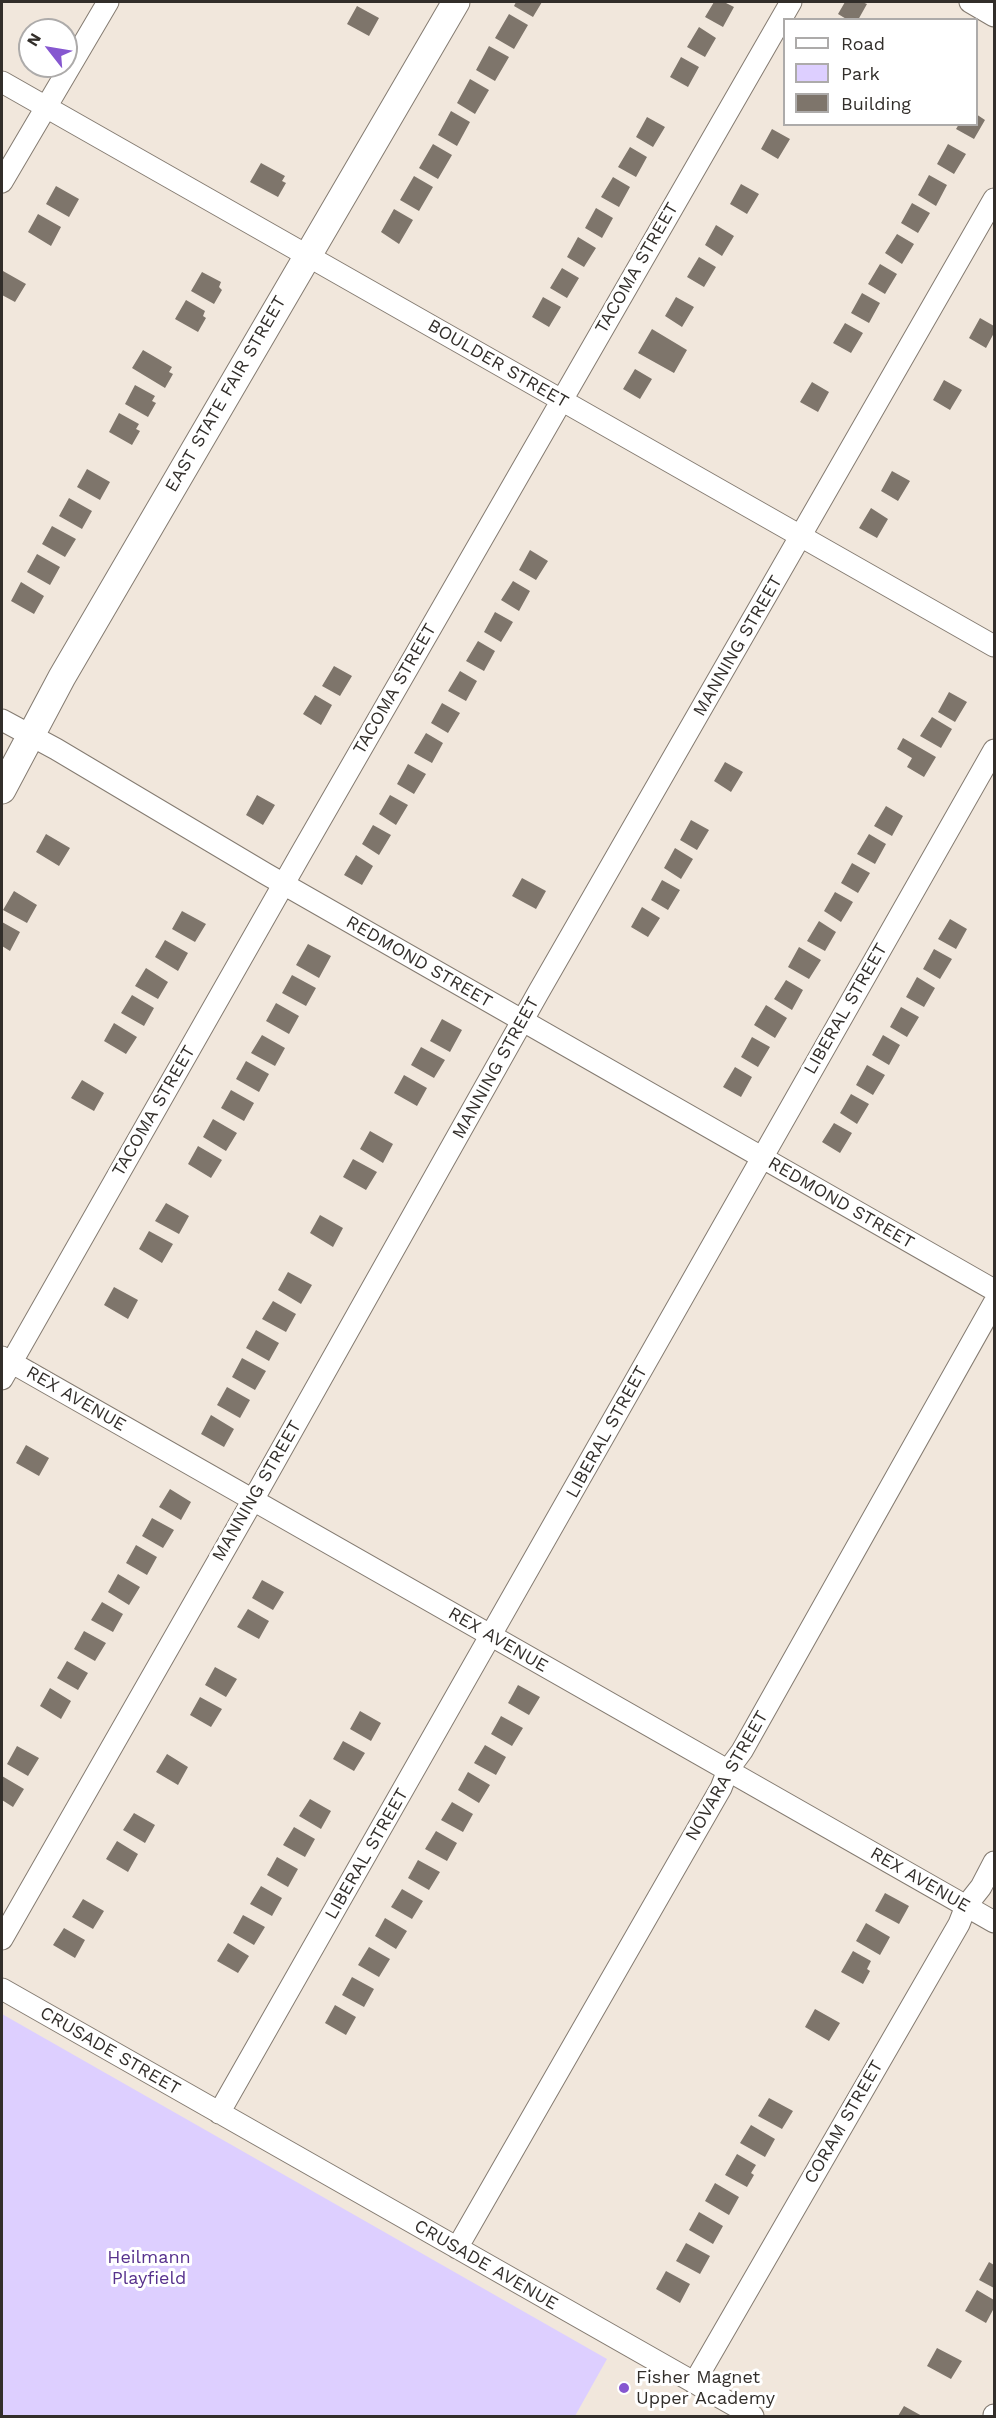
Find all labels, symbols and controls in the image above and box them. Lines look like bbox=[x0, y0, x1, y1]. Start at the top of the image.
north arrow bbox=[18, 18, 78, 78]
legend bbox=[783, 18, 978, 126]
text: N bbox=[23, 30, 45, 49]
text: Road bbox=[841, 33, 885, 54]
text: Park bbox=[841, 63, 880, 84]
text: Building bbox=[841, 93, 911, 114]
street label: TACOMA STREET bbox=[591, 199, 683, 337]
street label: EAST STATE FAIR STREET bbox=[161, 292, 291, 496]
street label: BOULDER STREET bbox=[424, 315, 572, 413]
street label: MANNING STREET bbox=[689, 572, 787, 720]
street label: TACOMA STREET bbox=[349, 620, 441, 758]
street label: REDMOND STREET bbox=[342, 911, 496, 1013]
street label: LIBERAL STREET bbox=[800, 940, 892, 1078]
street label: MANNING STREET bbox=[448, 993, 544, 1143]
street label: TACOMA STREET bbox=[108, 1042, 200, 1180]
street label: REDMOND STREET bbox=[764, 1152, 918, 1254]
street label: REX AVENUE bbox=[22, 1362, 130, 1436]
street label: LIBERAL STREET bbox=[562, 1362, 652, 1502]
street label: MANNING STREET bbox=[208, 1417, 306, 1565]
street label: REX AVENUE bbox=[444, 1603, 552, 1677]
street label: NOVARA STREET bbox=[681, 1707, 773, 1845]
street label: LIBERAL STREET bbox=[321, 1785, 413, 1923]
street label: REX AVENUE bbox=[866, 1843, 974, 1917]
street label: CRUSADE STREET bbox=[36, 2002, 184, 2100]
street label: CORAM STREET bbox=[800, 2056, 888, 2188]
street label: CRUSADE AVENUE bbox=[410, 2215, 562, 2315]
park label: Heilmann Playfield bbox=[107, 2247, 191, 2290]
place label: Fisher Magnet Upper Academy bbox=[636, 2367, 775, 2410]
marker: Fisher Magnet Upper Academy bbox=[617, 2381, 631, 2395]

